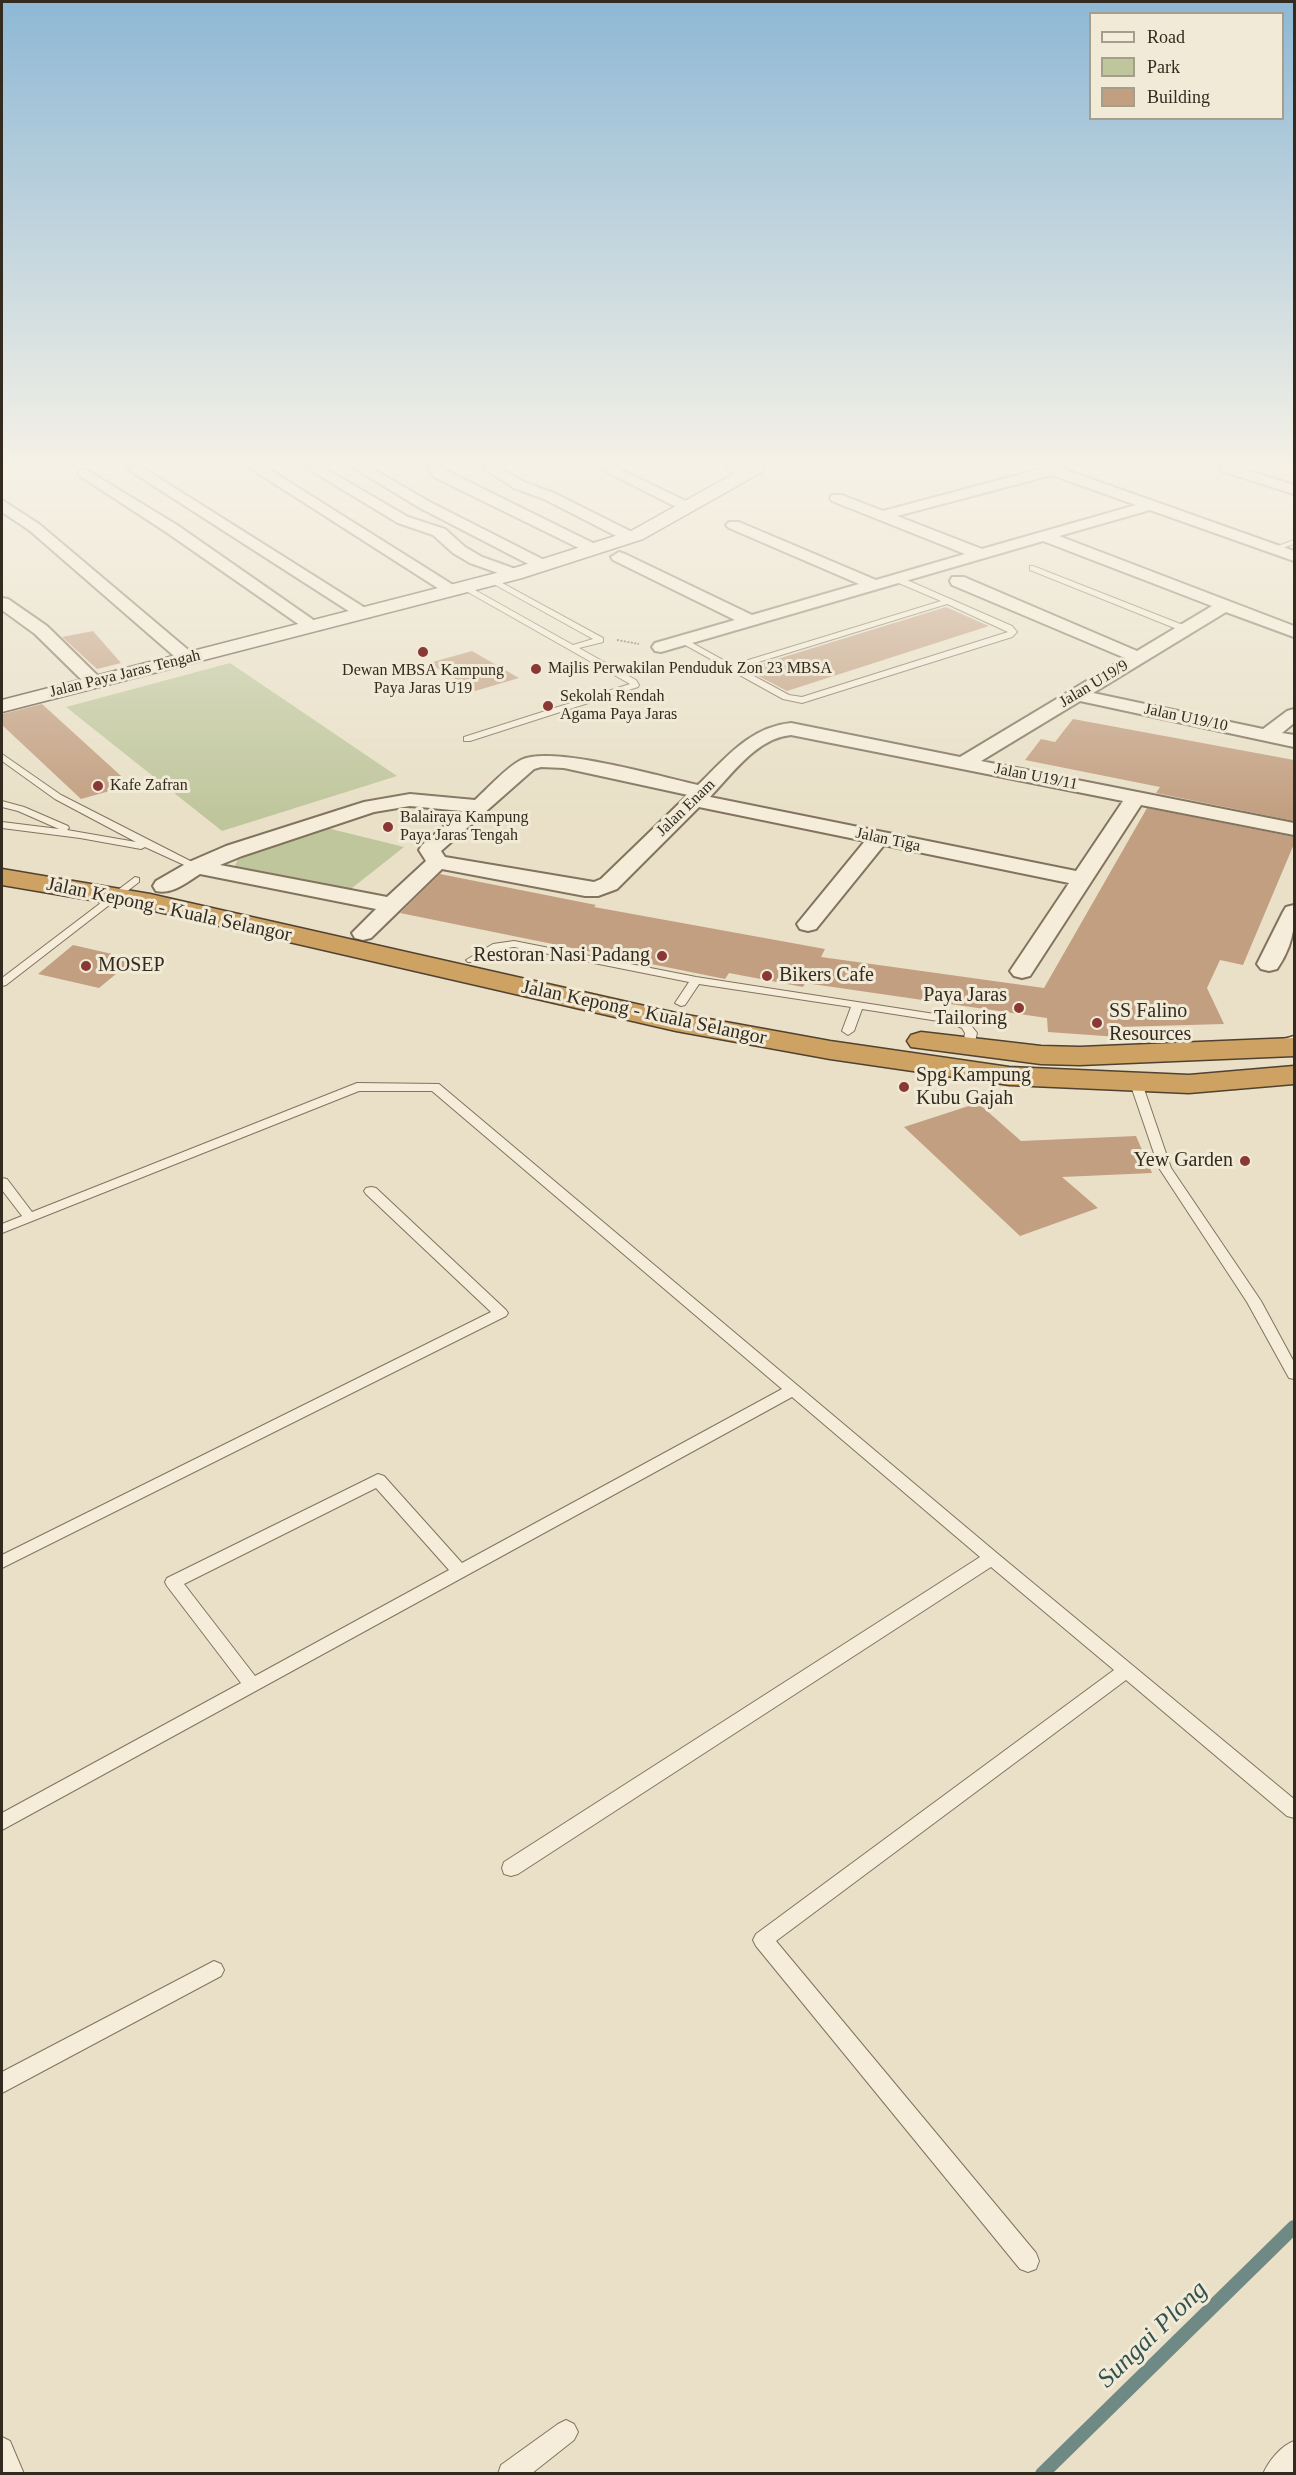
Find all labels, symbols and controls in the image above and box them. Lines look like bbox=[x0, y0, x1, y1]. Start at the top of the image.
legend bbox=[1089, 12, 1284, 120]
text: Road bbox=[1147, 27, 1185, 47]
text: Park bbox=[1147, 57, 1180, 77]
text: Building bbox=[1147, 87, 1210, 107]
marker: Dewan MBSA Kampung Paya Jaras U19 bbox=[416, 645, 430, 659]
street label: Jalan Paya Jaras Tengah bbox=[48, 646, 202, 702]
street label: Jalan U19/9 bbox=[1056, 656, 1132, 712]
place label: Majlis Perwakilan Penduduk Zon 23 MBSA bbox=[548, 659, 832, 679]
place label: Dewan MBSA Kampung Paya Jaras U19 bbox=[342, 661, 504, 699]
marker: Majlis Perwakilan Penduduk Zon 23 MBSA bbox=[529, 662, 543, 676]
place label: Sekolah Rendah Agama Paya Jaras bbox=[560, 687, 677, 725]
marker: Sekolah Rendah Agama Paya Jaras bbox=[541, 699, 555, 713]
street label: Jalan U19/10 bbox=[1142, 700, 1230, 736]
street label: Jalan U19/11 bbox=[993, 760, 1079, 794]
street label: Jalan Enam bbox=[653, 775, 719, 841]
place label: Kafe Zafran bbox=[110, 776, 188, 796]
marker: Kafe Zafran bbox=[91, 779, 105, 793]
place label: Balairaya Kampung Paya Jaras Tengah bbox=[400, 808, 528, 846]
marker: Balairaya Kampung Paya Jaras Tengah bbox=[381, 820, 395, 834]
street label: Jalan Tiga bbox=[854, 824, 922, 856]
street label: Jalan Kepong - Kuala Selangor bbox=[44, 872, 294, 948]
place label: Restoran Nasi Padang bbox=[473, 944, 650, 968]
marker: Restoran Nasi Padang bbox=[655, 949, 669, 963]
place label: MOSEP bbox=[98, 954, 165, 978]
marker: MOSEP bbox=[79, 959, 93, 973]
place label: Bikers Cafe bbox=[779, 964, 874, 988]
marker: Bikers Cafe bbox=[760, 969, 774, 983]
street label: Jalan Kepong - Kuala Selangor bbox=[519, 975, 769, 1051]
place label: Paya Jaras Tailoring bbox=[923, 984, 1007, 1031]
place label: SS Falino Resources bbox=[1109, 1000, 1191, 1047]
marker: Paya Jaras Tailoring bbox=[1012, 1001, 1026, 1015]
marker: SS Falino Resources bbox=[1090, 1016, 1104, 1030]
place label: Spg Kampung Kubu Gajah bbox=[916, 1064, 1031, 1111]
marker: Spg Kampung Kubu Gajah bbox=[897, 1080, 911, 1094]
place label: Yew Garden bbox=[1133, 1149, 1233, 1173]
marker: Yew Garden bbox=[1238, 1154, 1252, 1168]
water label: Sungai Plong bbox=[1092, 2275, 1214, 2395]

